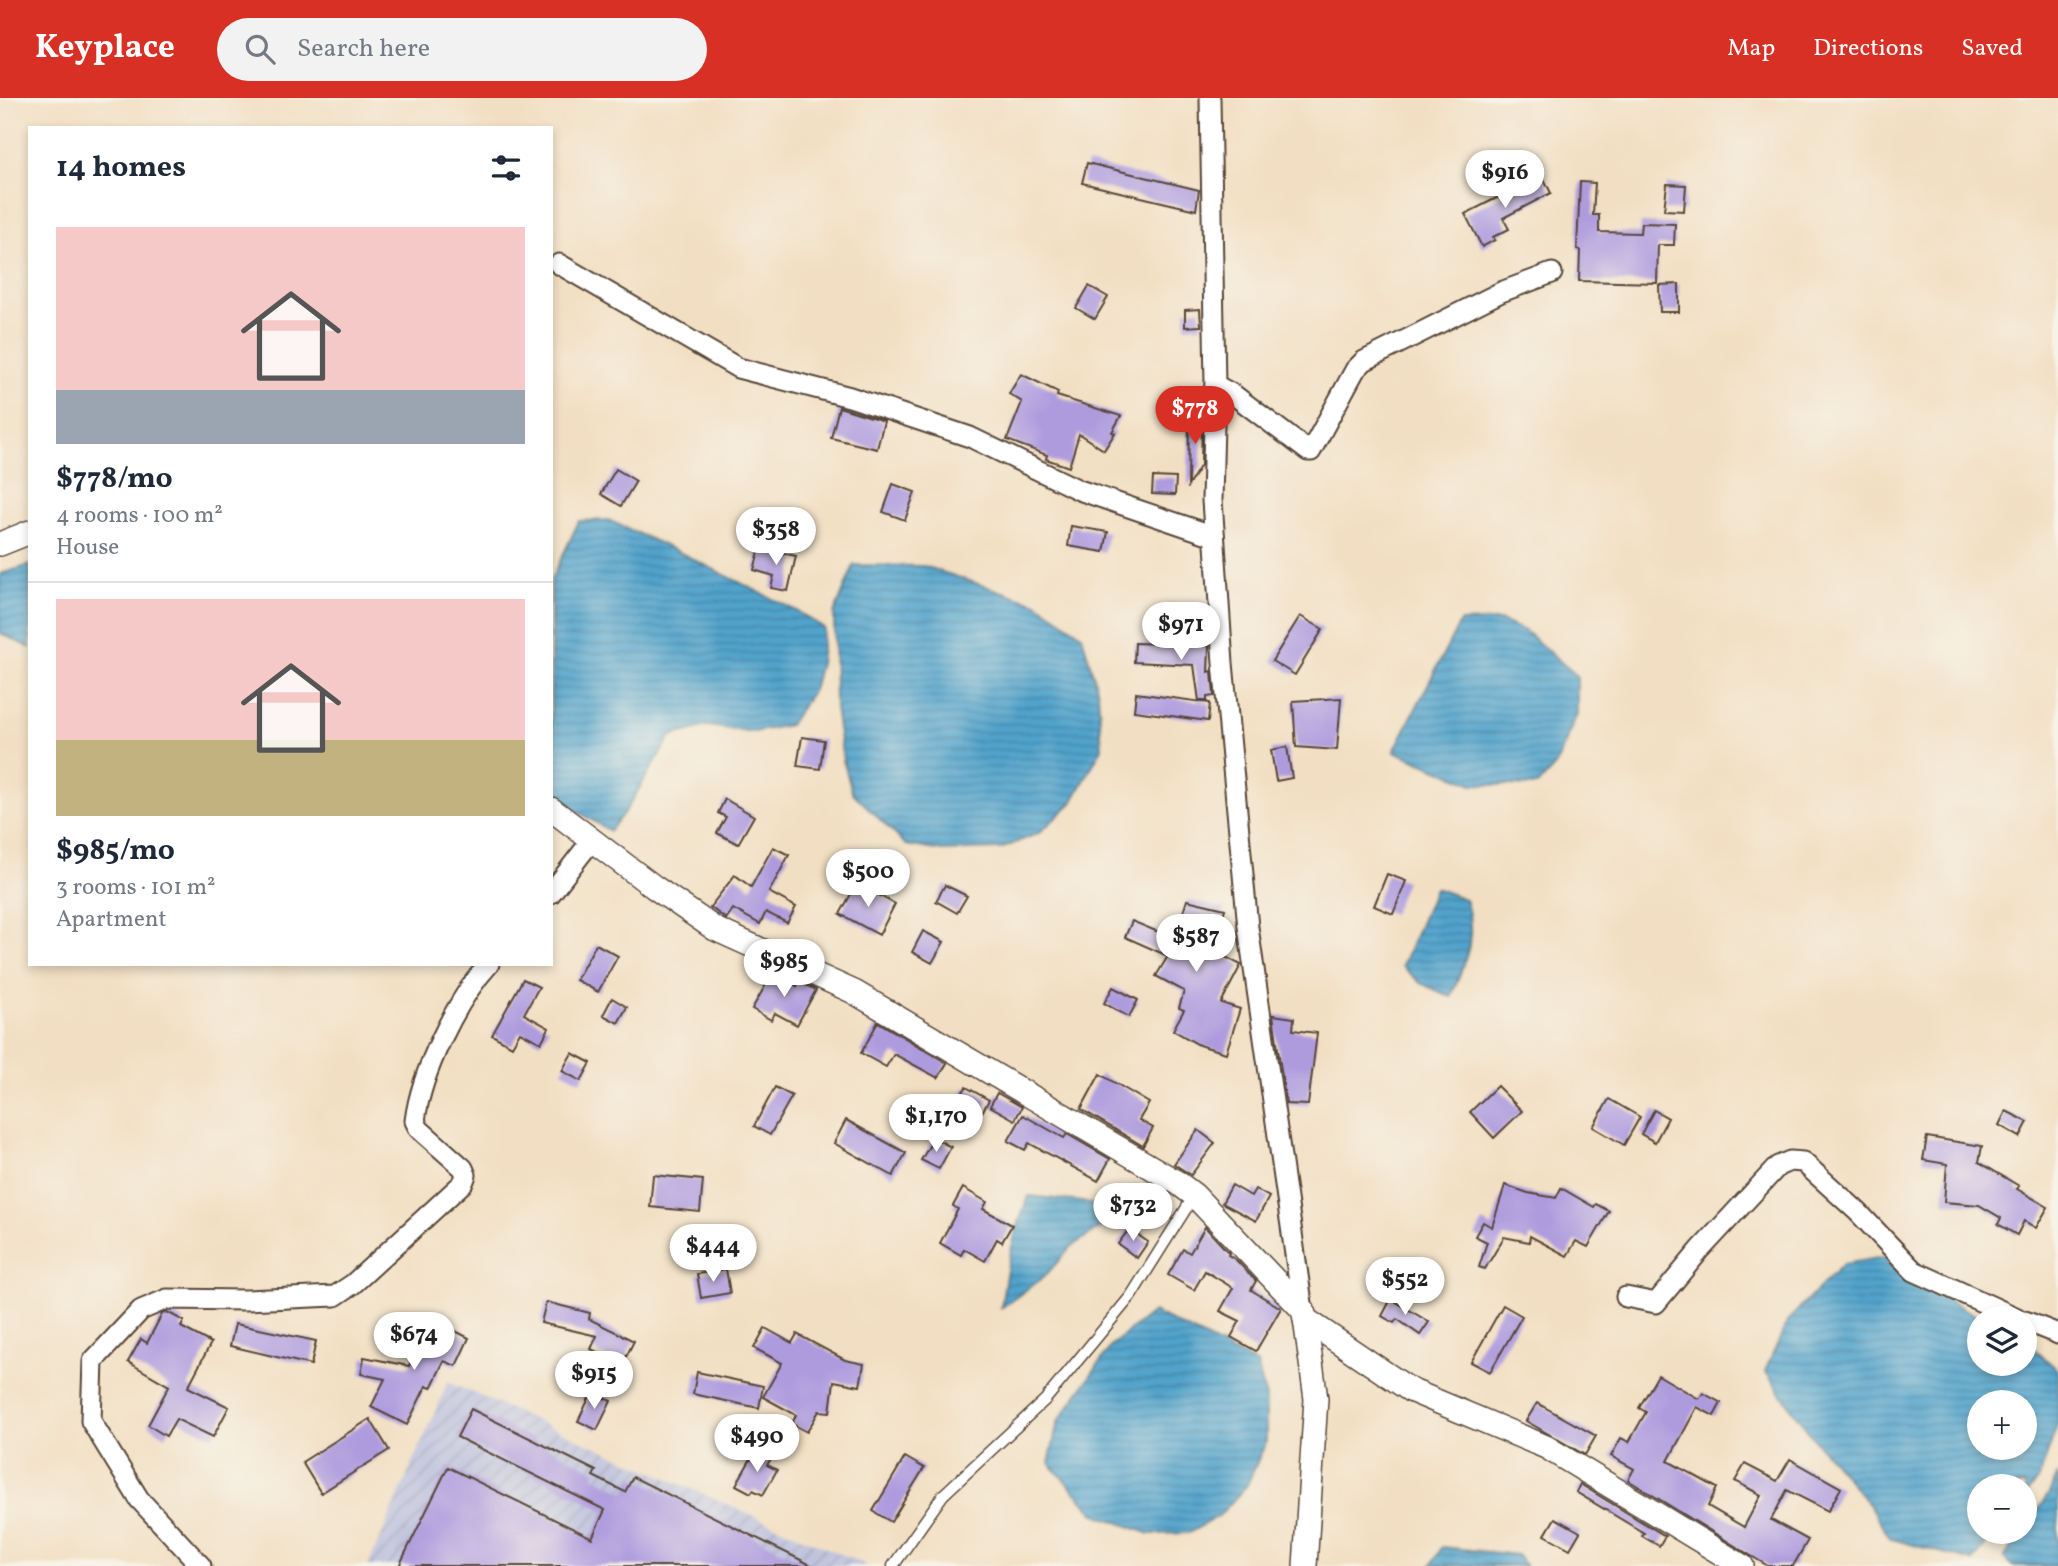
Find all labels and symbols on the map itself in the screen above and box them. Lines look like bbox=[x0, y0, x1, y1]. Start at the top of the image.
pin: $916 bbox=[1464, 150, 1546, 210]
pin: $778 bbox=[1154, 386, 1236, 446]
pin: $358 bbox=[735, 508, 817, 567]
pin: $971 bbox=[1140, 602, 1222, 662]
pin: $500 bbox=[827, 850, 909, 909]
pin: $587 bbox=[1155, 914, 1237, 974]
pin: $985 bbox=[743, 940, 825, 999]
pin: $1,170 bbox=[879, 1094, 993, 1154]
pin: $732 bbox=[1092, 1184, 1174, 1243]
pin: $444 bbox=[672, 1224, 754, 1284]
pin: $552 bbox=[1364, 1258, 1446, 1317]
pin: $674 bbox=[373, 1312, 455, 1372]
pin: $915 bbox=[553, 1352, 635, 1411]
pin: $490 bbox=[716, 1414, 798, 1474]

